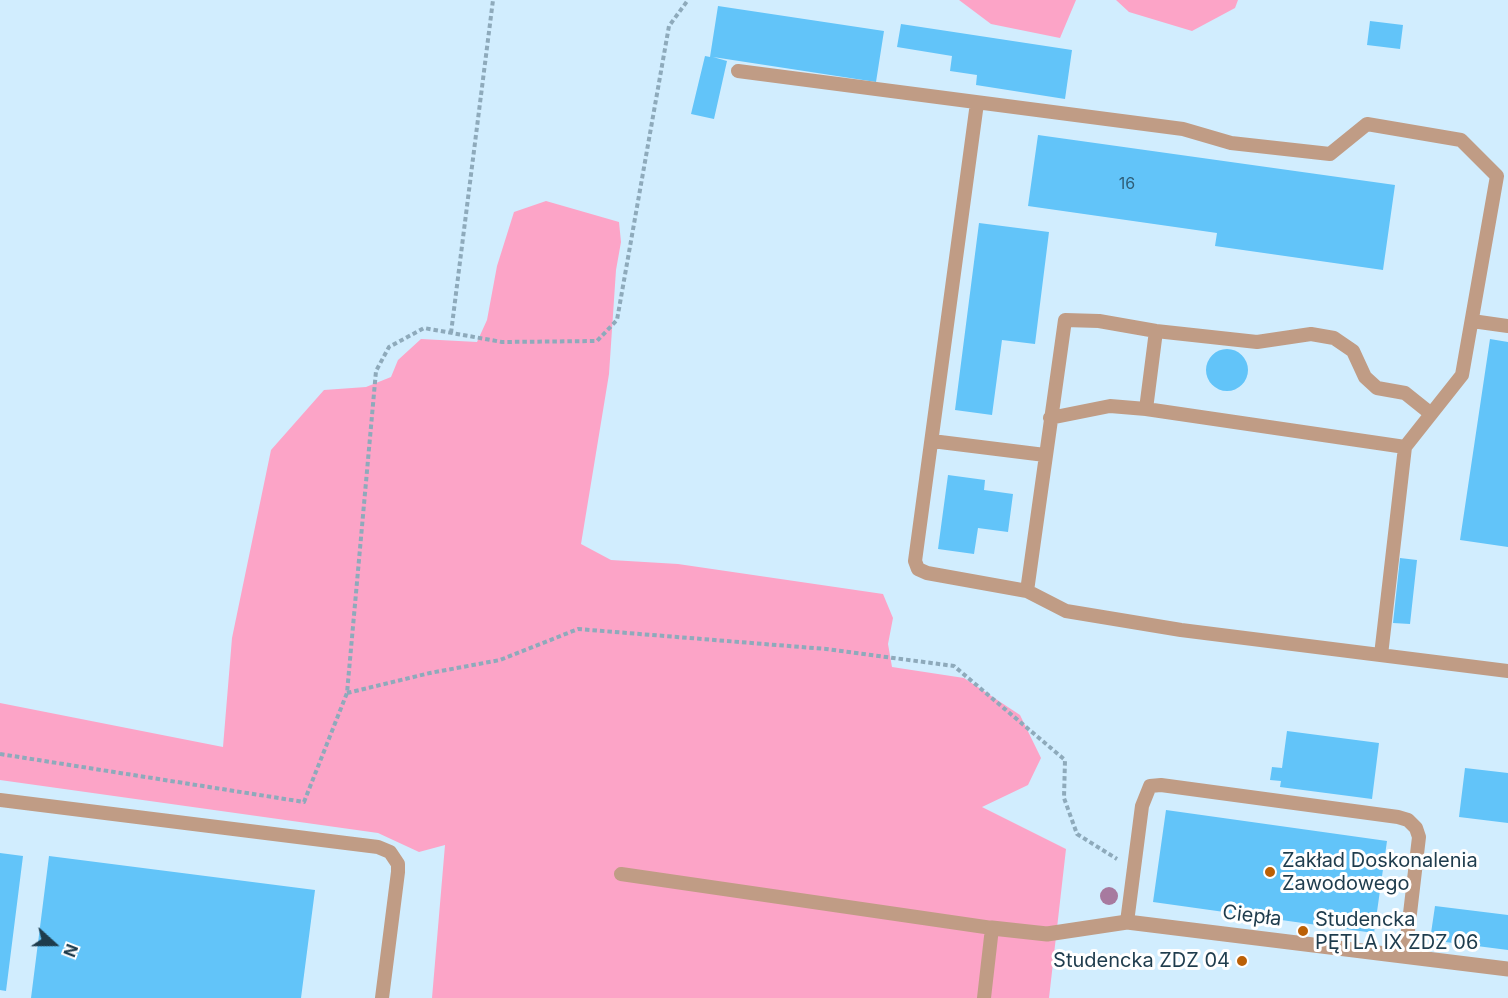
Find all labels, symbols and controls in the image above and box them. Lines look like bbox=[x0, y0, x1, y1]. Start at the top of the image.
house number: 16 bbox=[1119, 174, 1135, 194]
place label: Zakład Doskonalenia Zawodowego bbox=[1282, 849, 1478, 896]
marker: Zakład Doskonalenia Zawodowego bbox=[1263, 865, 1277, 879]
street label: Ciepła bbox=[1221, 900, 1283, 932]
place label: Studencka PĘTLA IX ZDZ 06 bbox=[1315, 908, 1478, 955]
north arrow bbox=[24, 914, 84, 974]
marker: Studencka PĘTLA IX ZDZ 06 bbox=[1296, 924, 1310, 938]
text: N bbox=[59, 941, 82, 960]
place label: Studencka ZDZ 04 bbox=[1053, 949, 1230, 973]
marker: Studencka ZDZ 04 bbox=[1235, 954, 1249, 968]

